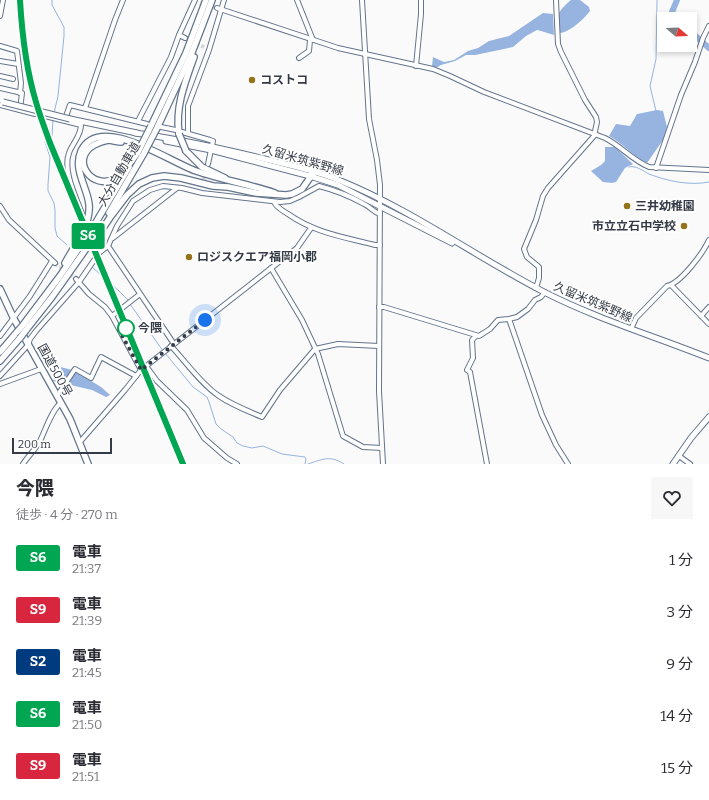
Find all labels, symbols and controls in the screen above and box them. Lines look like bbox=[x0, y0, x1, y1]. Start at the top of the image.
north arrow bbox=[657, 12, 697, 52]
map controls bbox=[657, 12, 697, 52]
place label: コストコ bbox=[260, 73, 308, 87]
marker: コストコ bbox=[247, 75, 257, 85]
street label: 大分自動車道 bbox=[95, 139, 143, 209]
street label: 久留米筑紫野線 bbox=[261, 142, 345, 178]
place label: 三井幼稚園 bbox=[635, 199, 695, 213]
marker: 三井幼稚園 bbox=[622, 201, 632, 211]
place label: 市立立石中学校 bbox=[592, 219, 676, 233]
marker: 市立立石中学校 bbox=[679, 221, 689, 231]
line badge: S6 bbox=[70, 223, 106, 249]
text: S6 bbox=[80, 227, 96, 244]
place label: ロジスクエア福岡小郡 bbox=[197, 250, 317, 264]
marker: ロジスクエア福岡小郡 bbox=[184, 252, 194, 262]
street label: 久留米筑紫野線 bbox=[552, 279, 634, 325]
your location bbox=[195, 310, 215, 330]
marker: 今隈 bbox=[117, 319, 135, 337]
place label: 今隈 bbox=[138, 321, 162, 335]
street label: 国道500号 bbox=[35, 341, 75, 399]
scale bar bbox=[12, 436, 112, 455]
text: 200 m bbox=[18, 438, 51, 451]
text: 今隈 bbox=[16, 477, 54, 500]
button: heart bbox=[651, 477, 693, 519]
text: 徒歩 · 4 分 · 270 m bbox=[16, 507, 118, 522]
text: 電車 bbox=[72, 543, 102, 561]
text: S6 bbox=[30, 549, 46, 566]
text: 1 分 bbox=[669, 551, 693, 569]
text: 21:37 bbox=[72, 561, 101, 576]
text: 電車 bbox=[72, 595, 102, 613]
text: S9 bbox=[30, 601, 46, 618]
text: 3 分 bbox=[666, 603, 693, 621]
text: 21:39 bbox=[72, 613, 102, 628]
text: 電車 bbox=[72, 647, 102, 665]
text: S2 bbox=[30, 653, 46, 670]
text: 9 分 bbox=[666, 655, 693, 673]
text: 21:45 bbox=[72, 665, 102, 680]
text: 電車 bbox=[72, 699, 102, 717]
text: S6 bbox=[30, 705, 46, 722]
text: 14 分 bbox=[660, 707, 693, 725]
text: 21:50 bbox=[72, 717, 102, 732]
text: 電車 bbox=[72, 751, 102, 769]
text: S9 bbox=[30, 757, 46, 774]
text: 15 分 bbox=[661, 759, 693, 777]
text: 21:51 bbox=[72, 769, 99, 784]

